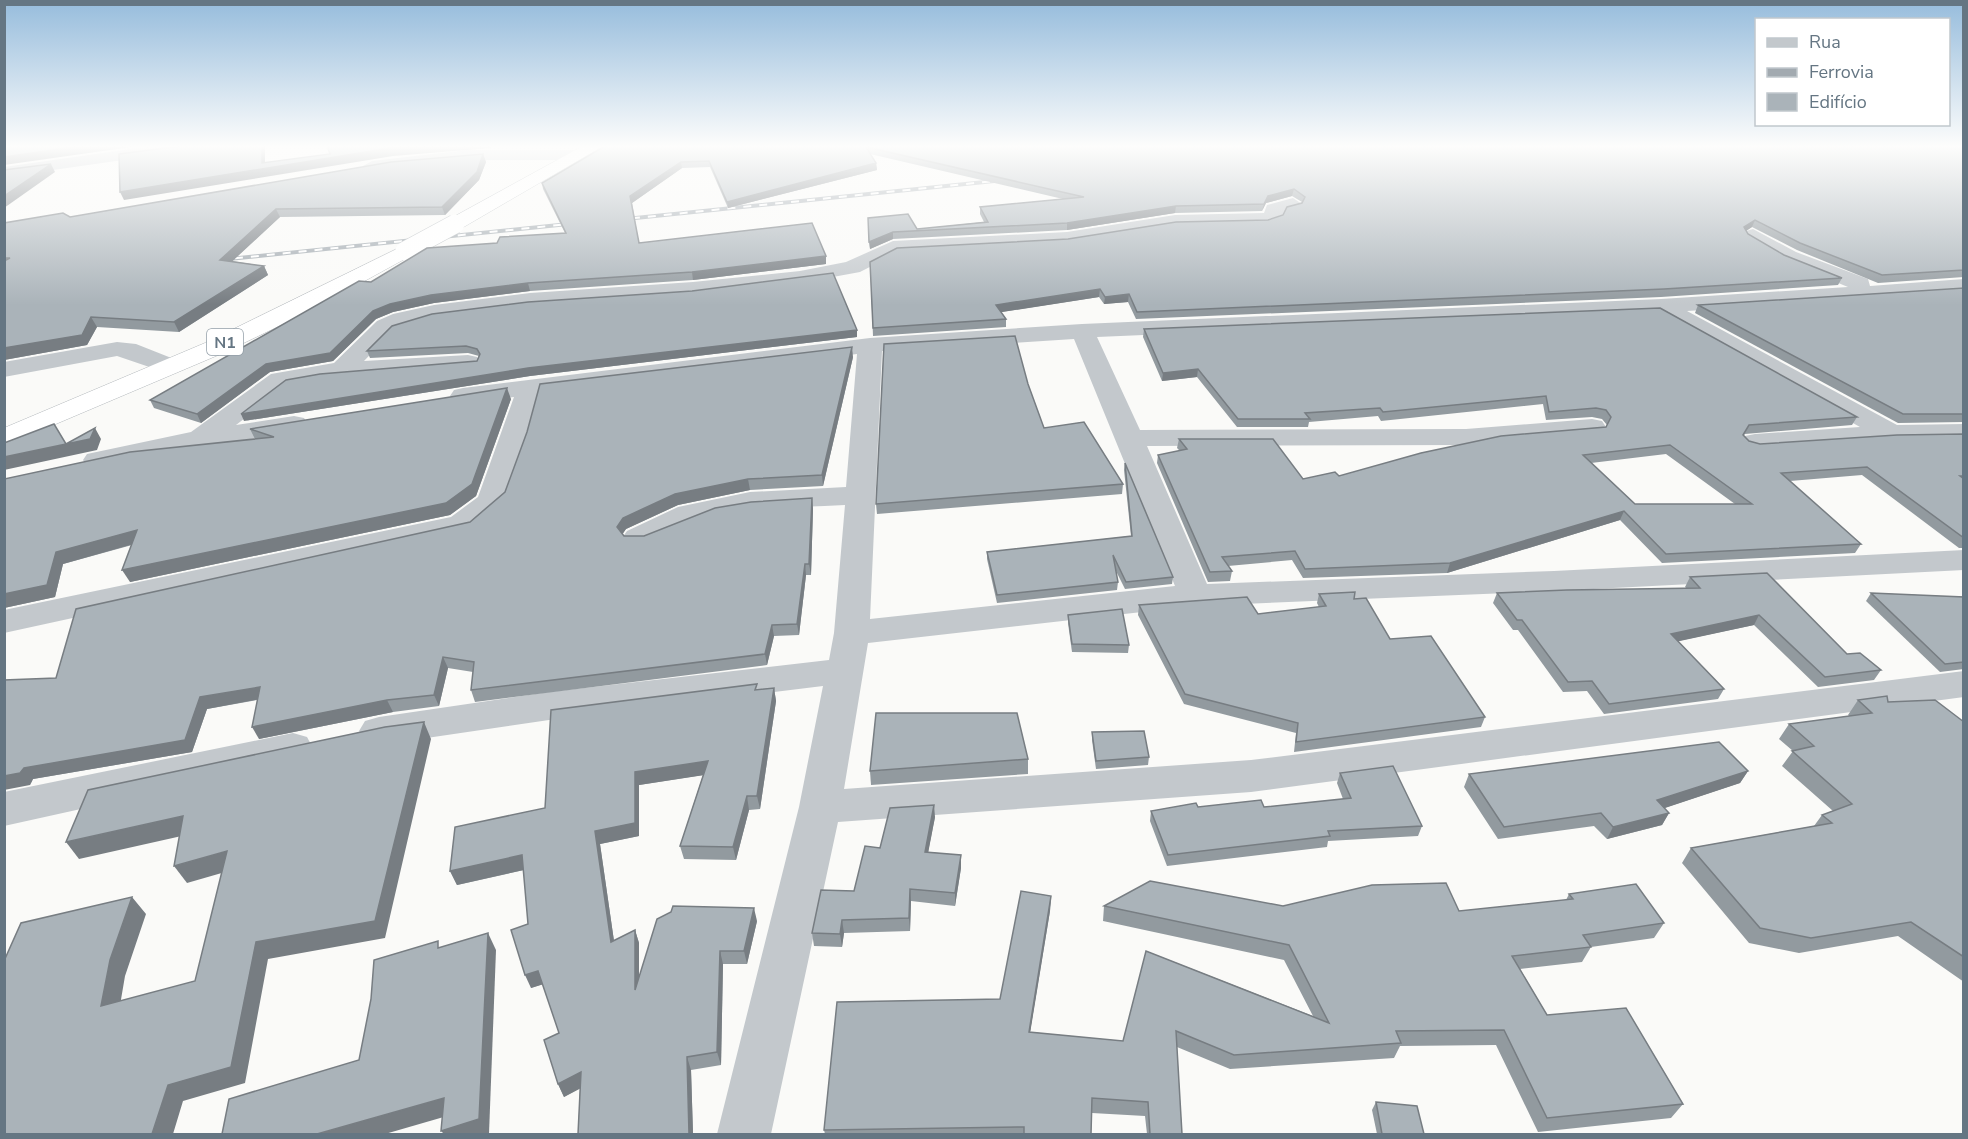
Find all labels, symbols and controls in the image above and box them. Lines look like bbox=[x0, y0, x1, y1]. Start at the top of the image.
legend bbox=[1755, 18, 1950, 126]
text: Rua bbox=[1809, 30, 1841, 54]
text: Ferrovia bbox=[1809, 60, 1874, 84]
text: Edifício bbox=[1809, 90, 1867, 114]
road number: N1 bbox=[207, 329, 243, 355]

